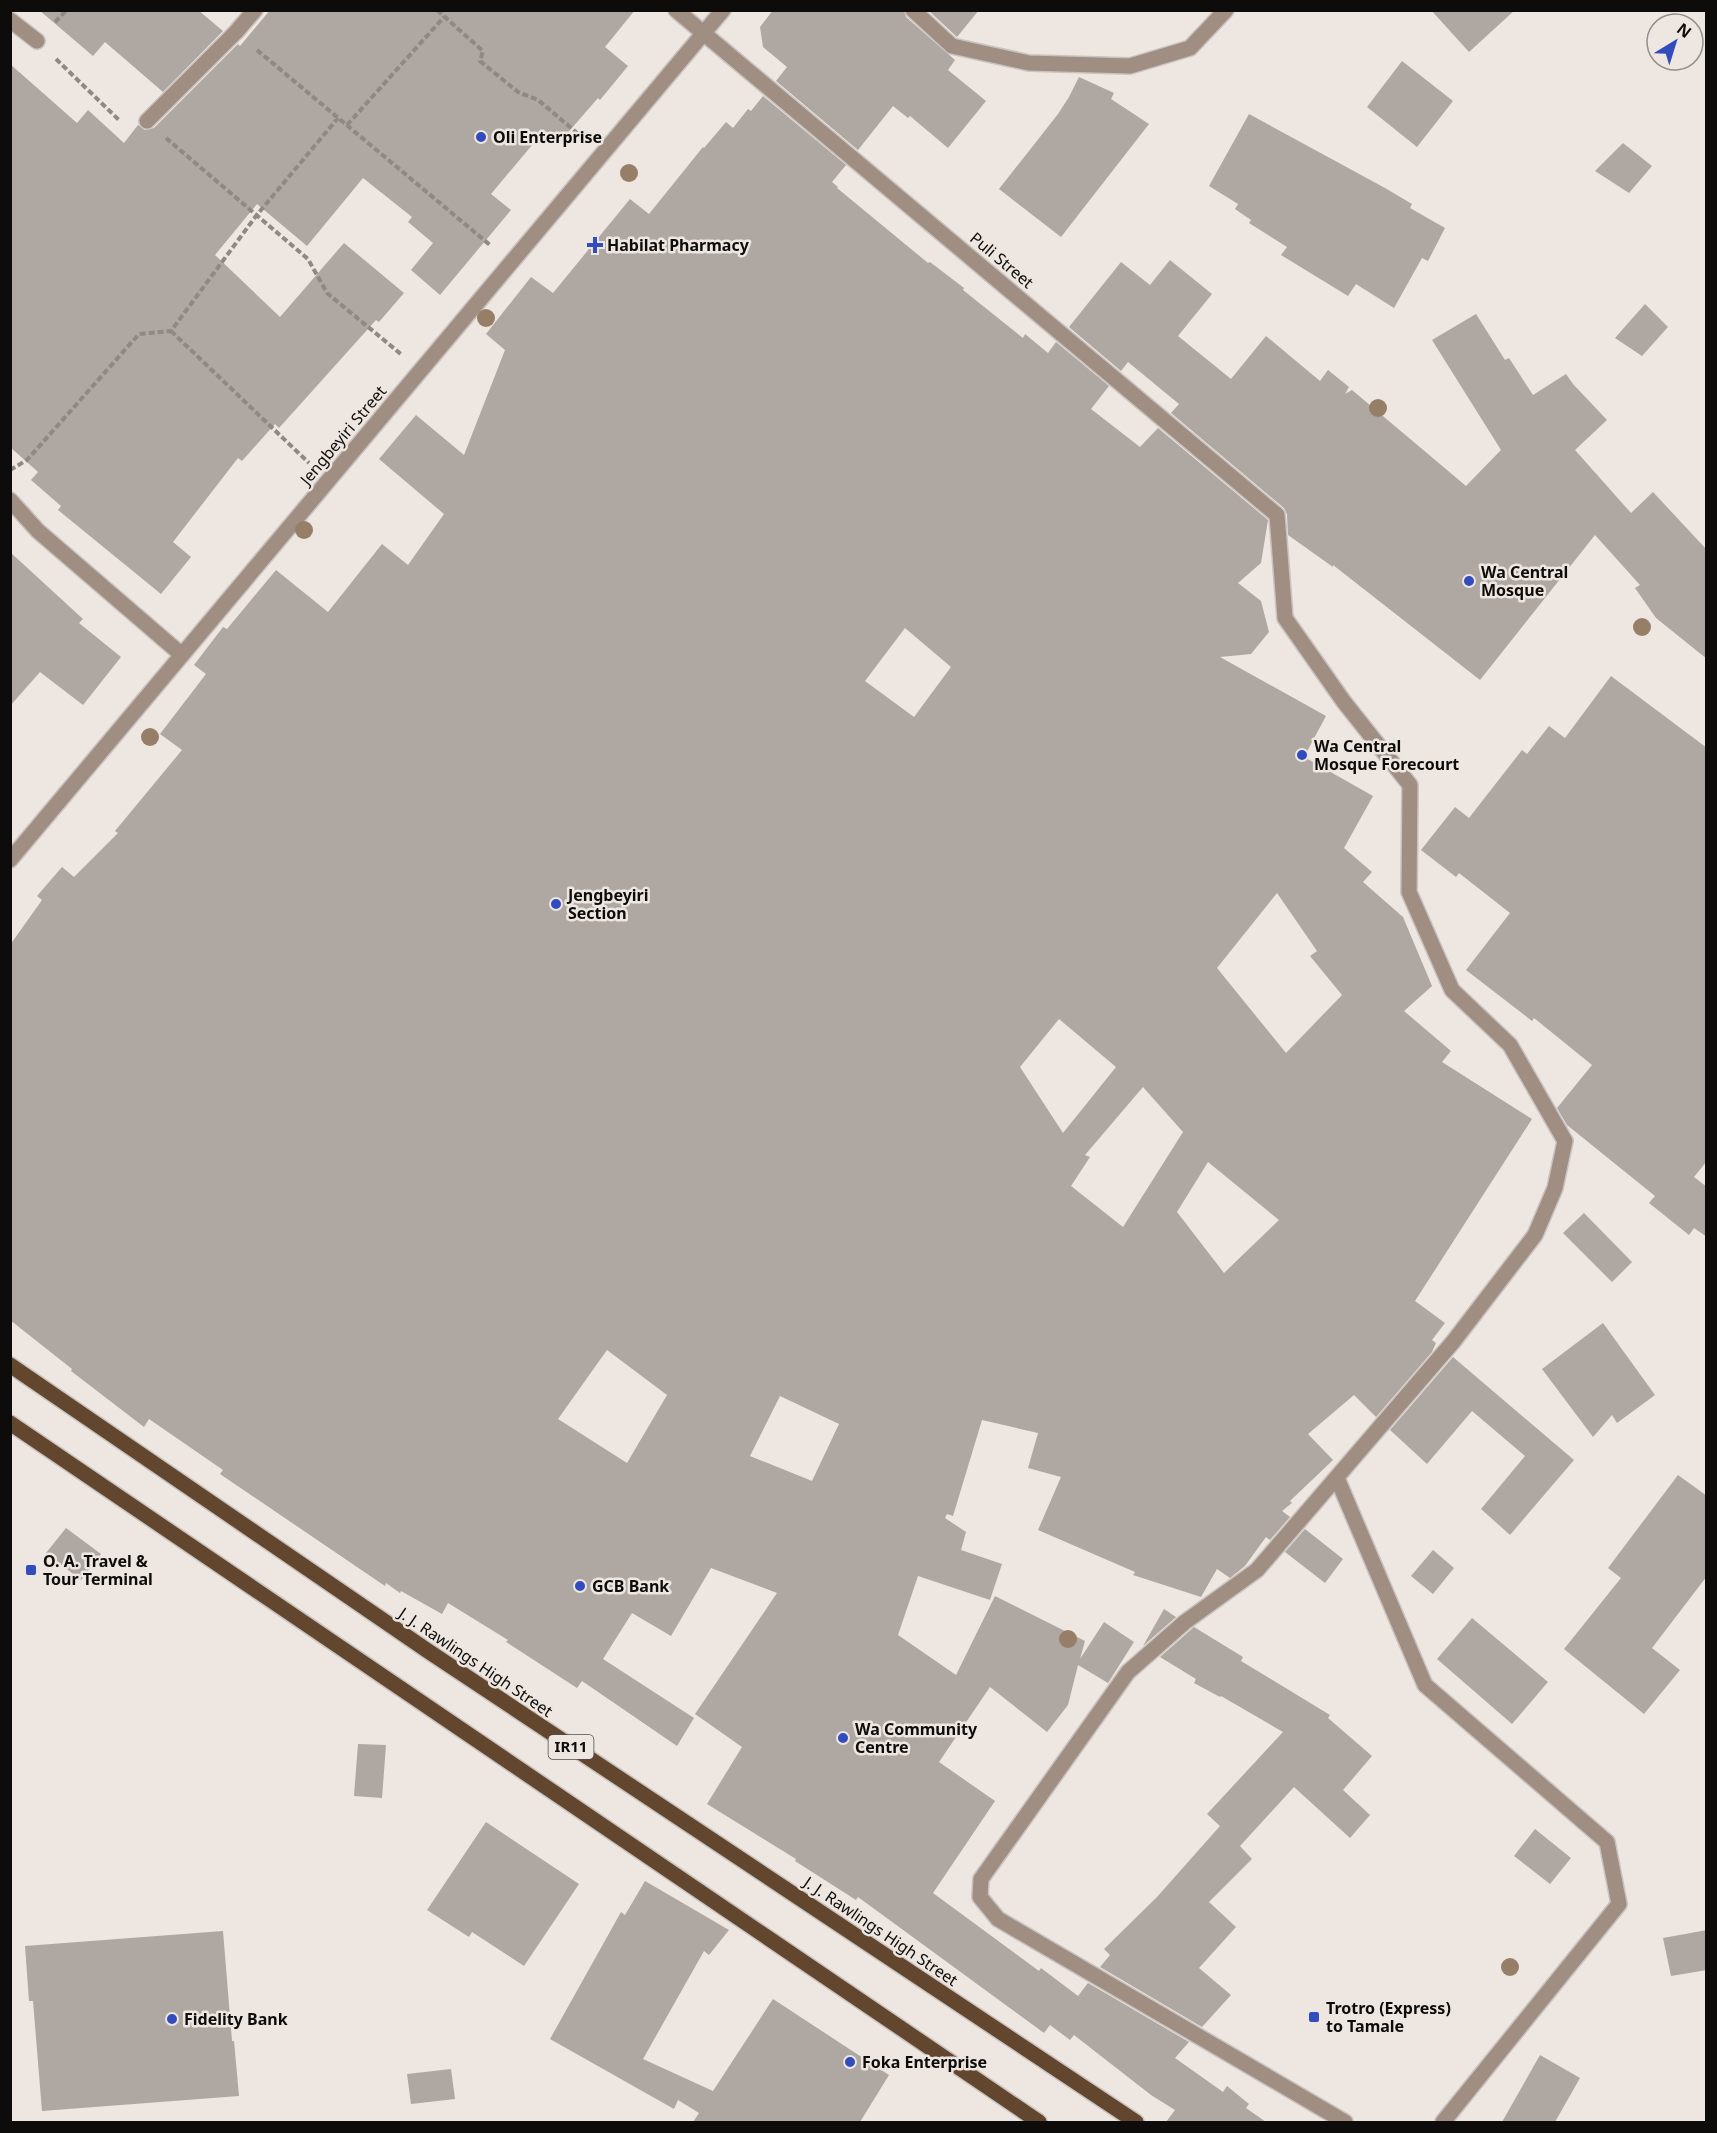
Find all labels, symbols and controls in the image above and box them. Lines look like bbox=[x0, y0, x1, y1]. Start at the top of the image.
north arrow bbox=[1645, 12, 1705, 72]
text: N bbox=[1672, 18, 1696, 43]
place label: Oli Enterprise bbox=[493, 126, 602, 148]
marker: Oli Enterprise bbox=[474, 130, 488, 144]
street label: Puli Street bbox=[966, 227, 1039, 293]
place label: Habilat Pharmacy bbox=[607, 234, 750, 256]
marker: Habilat Pharmacy bbox=[588, 238, 602, 252]
street label: Jengbeyiri Street bbox=[294, 380, 391, 491]
place label: Wa Central Mosque bbox=[1481, 561, 1568, 601]
marker: Wa Central Mosque bbox=[1462, 574, 1476, 588]
place label: Wa Central Mosque Forecourt bbox=[1314, 735, 1459, 775]
marker: Wa Central Mosque Forecourt bbox=[1295, 748, 1309, 762]
place label: Jengbeyiri Section bbox=[566, 884, 649, 924]
marker: Jengbeyiri Section bbox=[549, 897, 563, 911]
place label: O. A. Travel & Tour Terminal bbox=[43, 1550, 153, 1590]
marker: O. A. Travel & Tour Terminal bbox=[24, 1563, 38, 1577]
place label: GCB Bank bbox=[592, 1575, 669, 1597]
marker: GCB Bank bbox=[573, 1579, 587, 1593]
street label: J. J. Rawlings High Street bbox=[393, 1601, 558, 1722]
place label: Wa Community Centre bbox=[855, 1718, 978, 1758]
marker: Wa Community Centre bbox=[836, 1731, 850, 1745]
road number: IR11 bbox=[548, 1735, 594, 1759]
street label: J. J. Rawlings High Street bbox=[798, 1870, 963, 1991]
place label: Trotro (Express) to Tamale bbox=[1326, 1997, 1451, 2037]
place label: Fidelity Bank bbox=[184, 2008, 288, 2030]
marker: Trotro (Express) to Tamale bbox=[1307, 2010, 1321, 2024]
marker: Fidelity Bank bbox=[165, 2012, 179, 2026]
place label: Foka Enterprise bbox=[862, 2051, 987, 2073]
marker: Foka Enterprise bbox=[843, 2055, 857, 2069]

